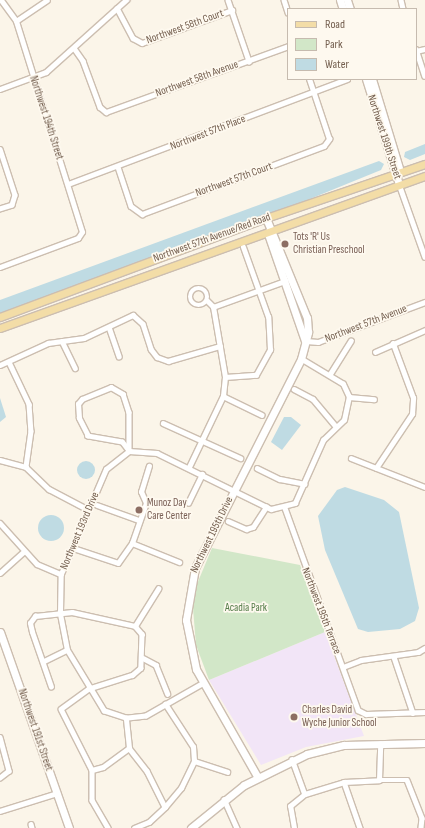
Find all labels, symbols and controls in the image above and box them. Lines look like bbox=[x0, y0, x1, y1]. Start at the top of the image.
street label: Northwest 58th Court bbox=[145, 7, 225, 47]
legend bbox=[287, 8, 417, 80]
text: Road bbox=[325, 17, 345, 32]
text: Park bbox=[325, 37, 343, 52]
text: Water bbox=[325, 57, 349, 72]
street label: Northwest 58th Avenue bbox=[154, 58, 240, 100]
street label: Northwest 194th Street bbox=[26, 74, 66, 162]
street label: Northwest 199th Street bbox=[364, 93, 404, 181]
street label: Northwest 57th Place bbox=[169, 113, 247, 153]
street label: Northwest 57th Court bbox=[194, 160, 274, 200]
street label: Northwest 57th Avenue/Red Road bbox=[152, 211, 272, 265]
place label: Tots 'R' Us Christian Preschool bbox=[293, 231, 365, 257]
marker: Tots 'R' Us Christian Preschool bbox=[280, 239, 290, 249]
street label: Northwest 57th Avenue bbox=[323, 302, 409, 346]
street label: Northwest 193rd Drive bbox=[58, 490, 102, 572]
street label: Northwest 195th Drive bbox=[188, 495, 236, 575]
place label: Munoz Day Care Center bbox=[147, 497, 191, 523]
marker: Munoz Day Care Center bbox=[134, 505, 144, 515]
street label: Northwest 195th Terrace bbox=[298, 566, 344, 656]
park label: Acadia Park bbox=[225, 601, 267, 615]
street label: Northwest 191st Street bbox=[15, 687, 55, 773]
place label: Charles David Wyche Junior School bbox=[302, 704, 377, 730]
marker: Charles David Wyche Junior School bbox=[289, 712, 299, 722]

